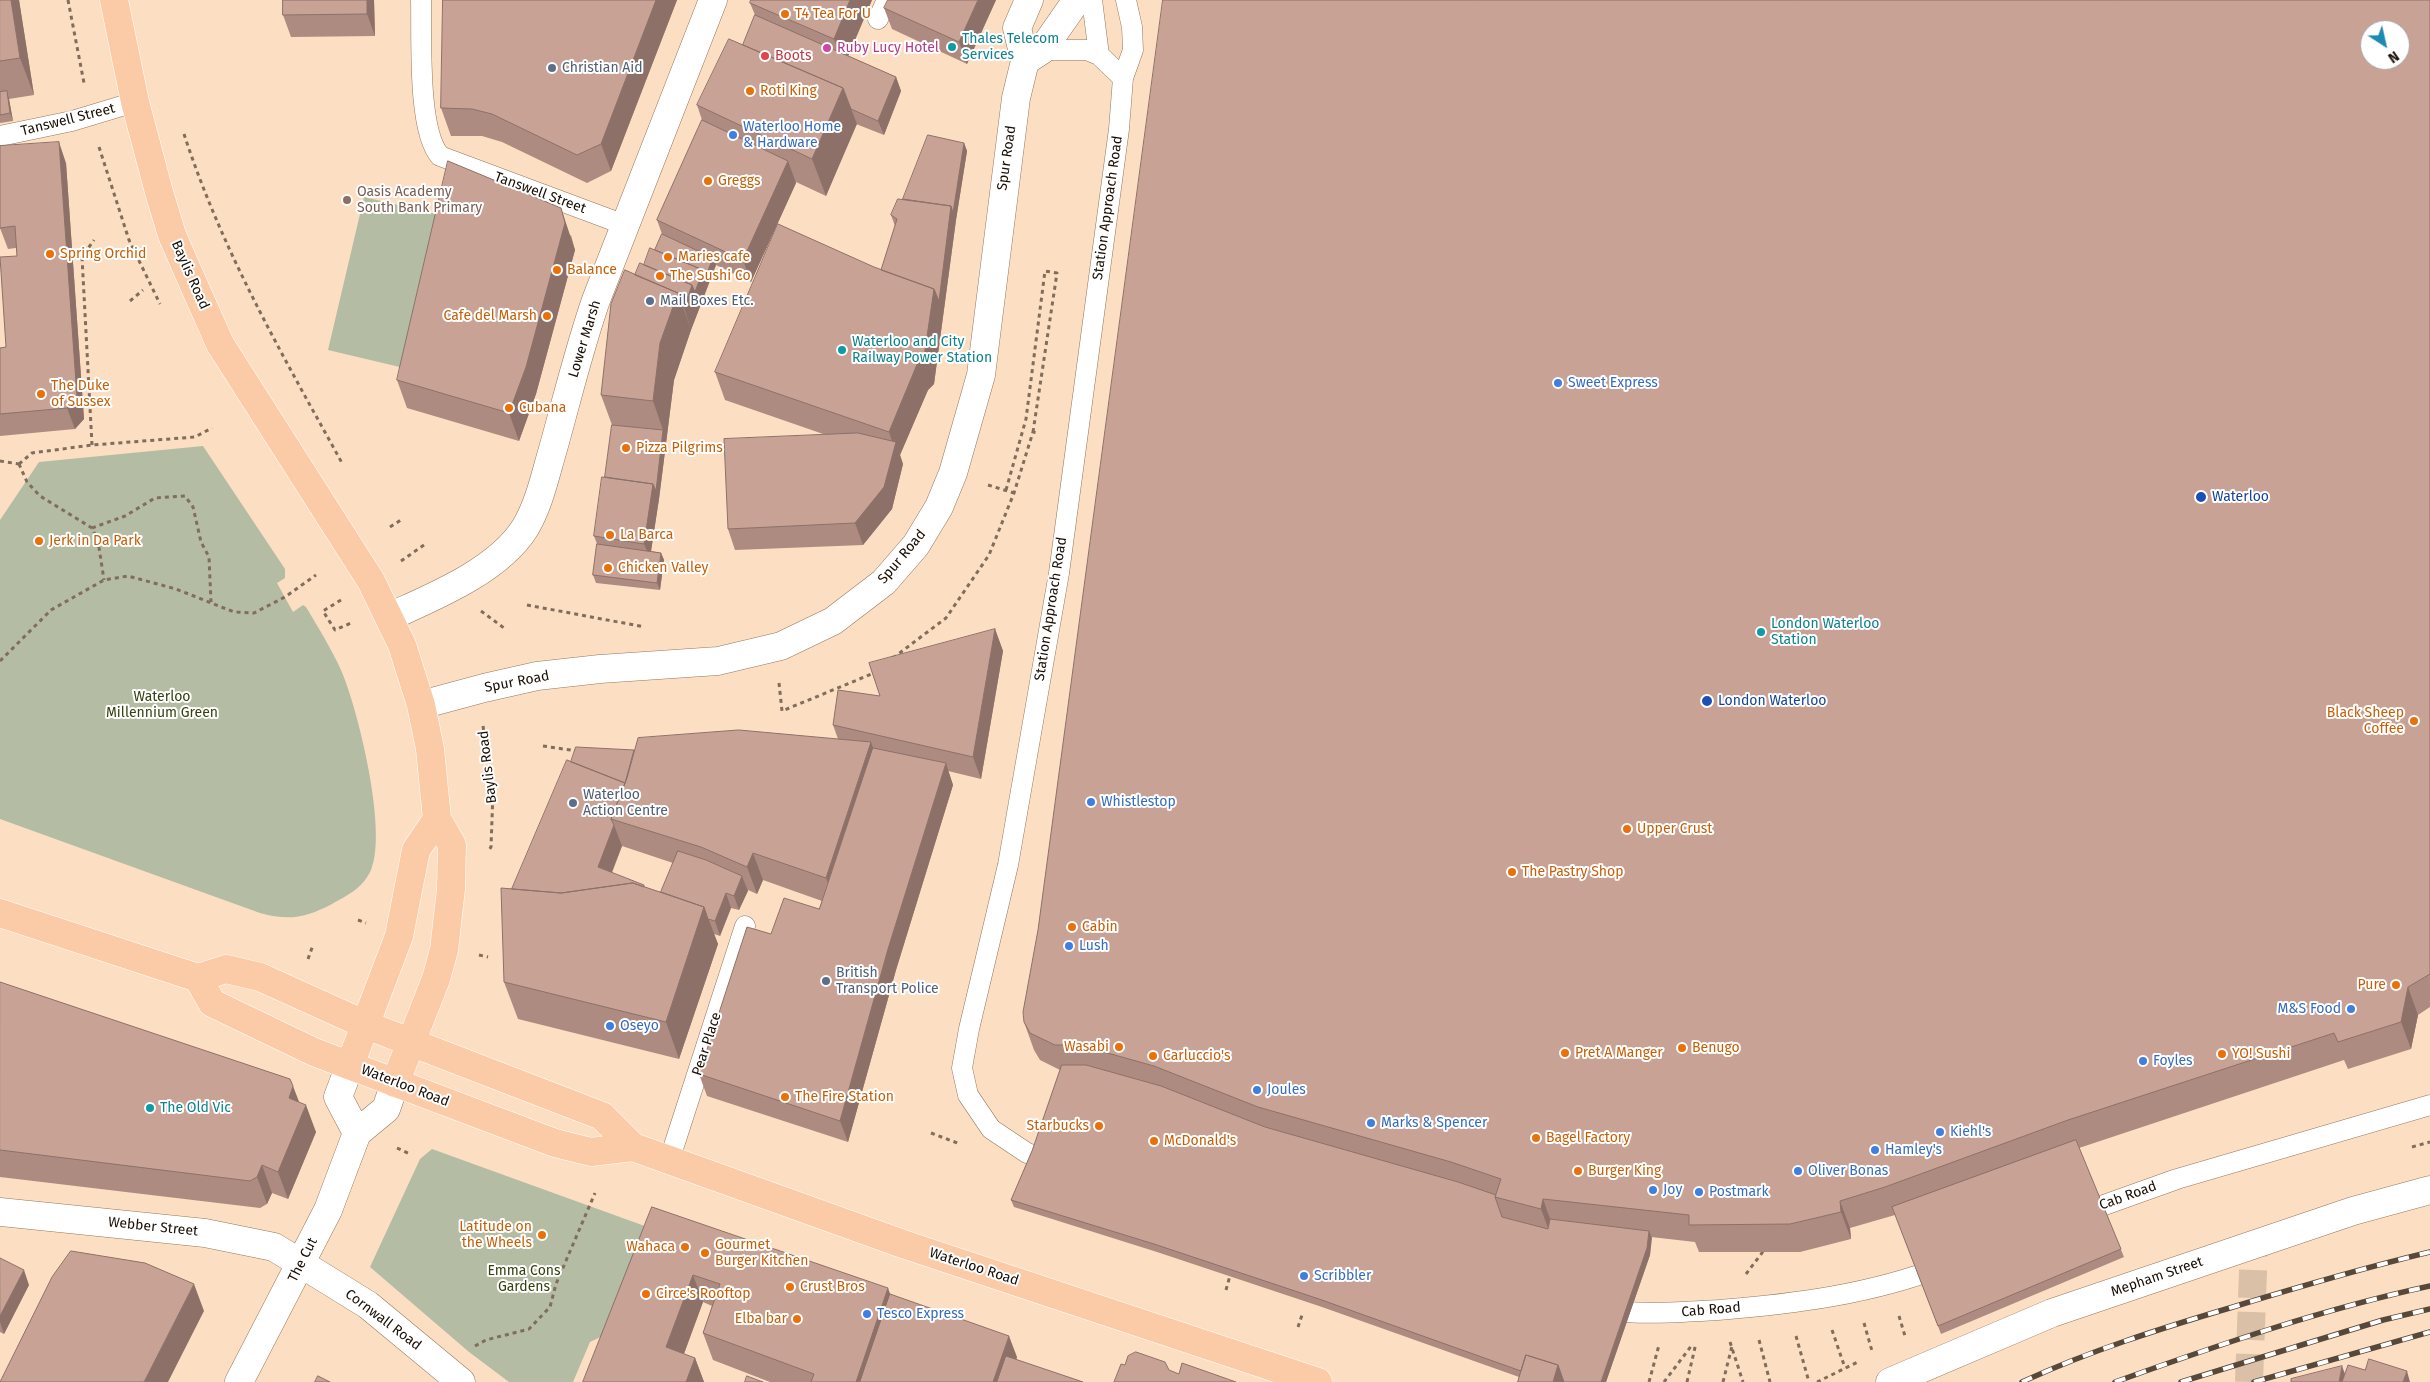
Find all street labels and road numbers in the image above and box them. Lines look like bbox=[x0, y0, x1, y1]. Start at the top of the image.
street label: Tanswell Street bbox=[19, 100, 117, 140]
street label: Spur Road bbox=[994, 124, 1020, 192]
street label: Station Approach Road bbox=[1090, 135, 1126, 281]
street label: Tanswell Street bbox=[492, 169, 588, 217]
street label: Baylis Road bbox=[167, 238, 213, 312]
street label: Lower Marsh bbox=[565, 298, 605, 380]
street label: Spur Road bbox=[875, 527, 929, 587]
street label: Station Approach Road bbox=[1031, 536, 1071, 682]
street label: Spur Road bbox=[483, 668, 551, 696]
street label: Baylis Road bbox=[475, 730, 501, 804]
street label: Pear Place bbox=[689, 1010, 725, 1078]
street label: Waterloo Road bbox=[359, 1061, 451, 1111]
street label: Cab Road bbox=[2097, 1178, 2159, 1214]
street label: Webber Street bbox=[107, 1214, 199, 1240]
street label: The Cut bbox=[285, 1235, 321, 1285]
street label: Waterloo Road bbox=[927, 1245, 1021, 1289]
street label: Mepham Street bbox=[2109, 1253, 2205, 1301]
street label: Cornwall Road bbox=[342, 1286, 424, 1354]
street label: Cab Road bbox=[1681, 1299, 1741, 1321]

